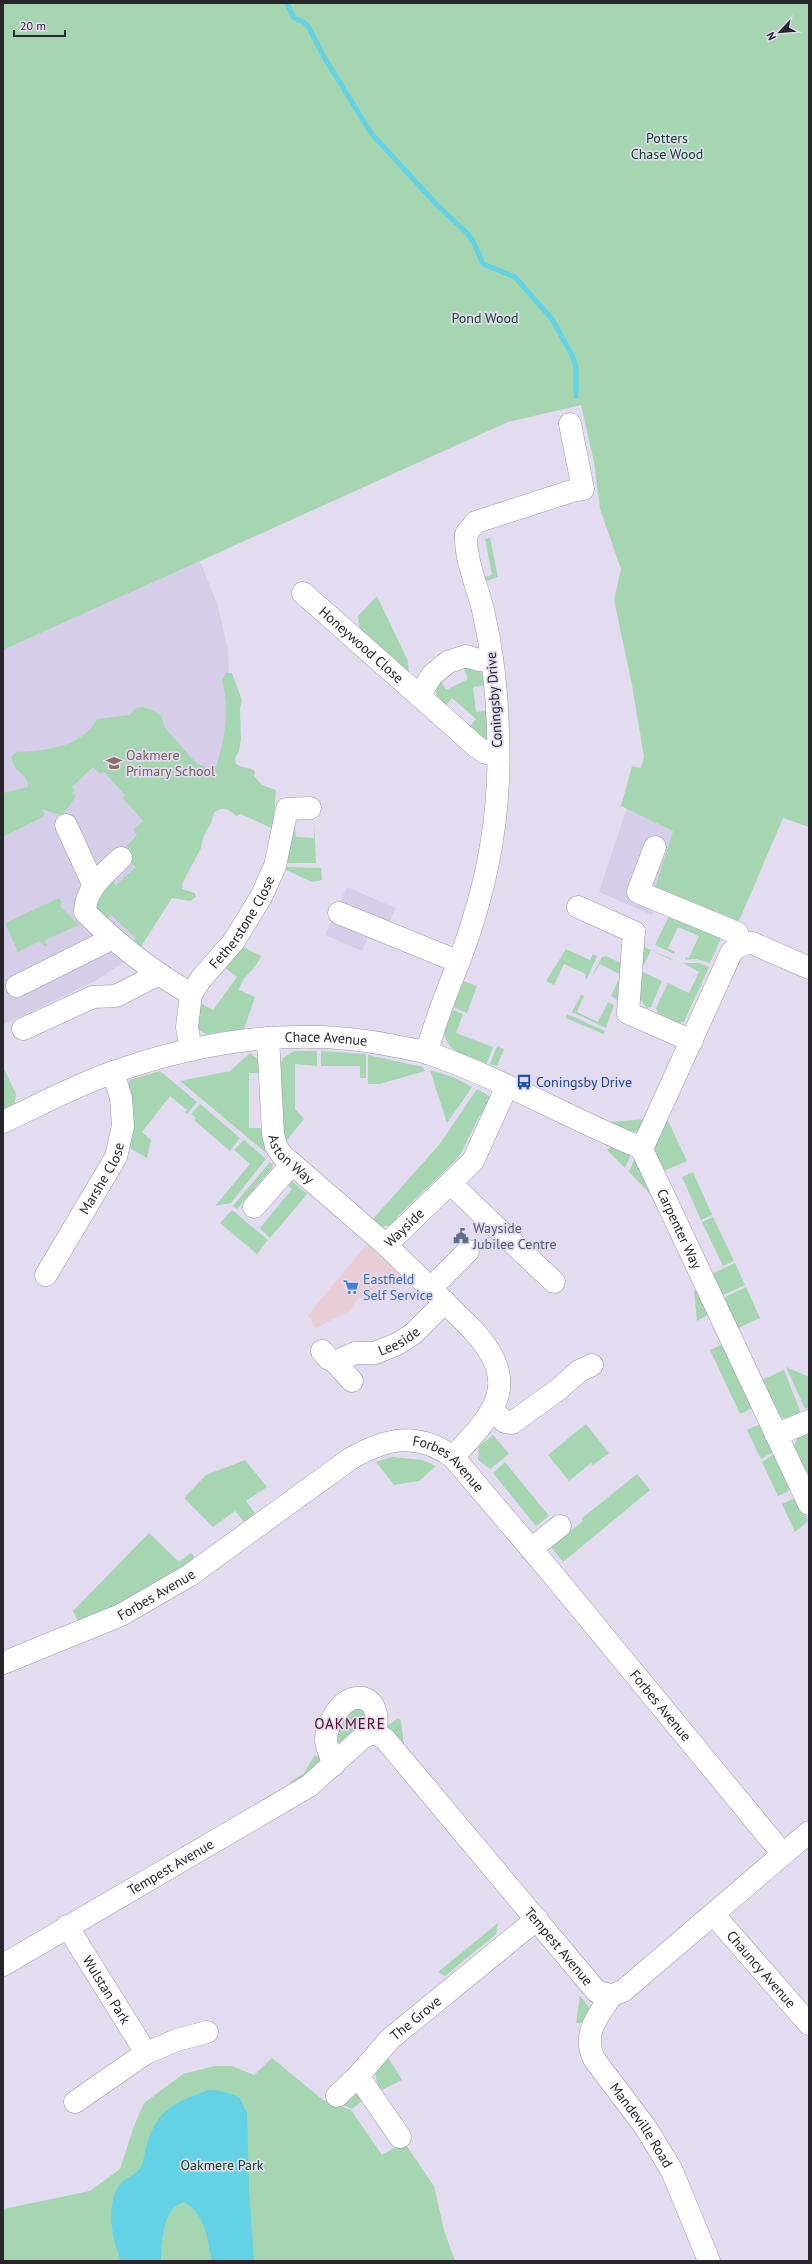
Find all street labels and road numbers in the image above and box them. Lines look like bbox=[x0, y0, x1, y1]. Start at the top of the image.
street label: Honeywood Close bbox=[315, 602, 407, 687]
street label: Coningsby Drive bbox=[482, 651, 506, 749]
street label: Fetherstone Close bbox=[205, 873, 278, 972]
street label: Chace Avenue bbox=[284, 1028, 368, 1050]
street label: Aston Way bbox=[264, 1133, 318, 1188]
street label: Marshe Close bbox=[75, 1141, 128, 1218]
street label: Carpenter Way bbox=[653, 1186, 706, 1272]
street label: Wayside bbox=[380, 1204, 428, 1251]
street label: Leeside bbox=[376, 1323, 424, 1360]
street label: Forbes Avenue bbox=[412, 1432, 488, 1496]
street label: Forbes Avenue bbox=[114, 1565, 199, 1624]
street label: Forbes Avenue bbox=[626, 1666, 695, 1745]
street label: Tempest Avenue bbox=[124, 1835, 217, 1899]
street label: Tempest Avenue bbox=[521, 1903, 597, 1989]
street label: Chauncy Avenue bbox=[723, 1927, 800, 2012]
street label: Wulstan Park bbox=[79, 1952, 135, 2028]
street label: The Grove bbox=[386, 1992, 445, 2044]
street label: Mandeville Road bbox=[606, 2079, 677, 2171]

